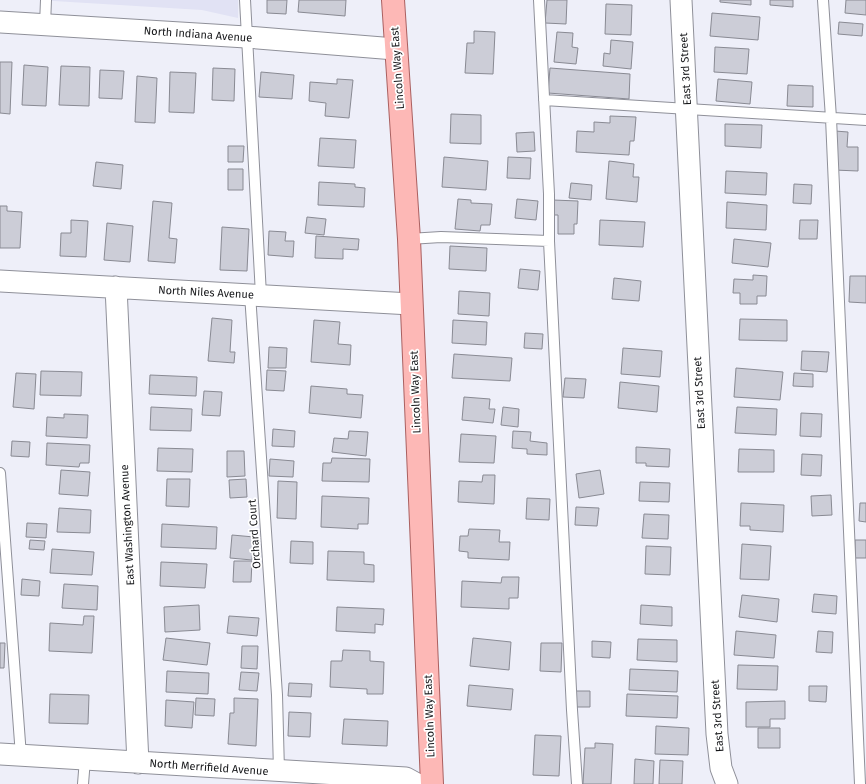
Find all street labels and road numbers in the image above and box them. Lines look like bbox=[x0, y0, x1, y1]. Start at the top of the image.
street label: North Indiana Avenue bbox=[143, 24, 253, 45]
street label: Lincoln Way East bbox=[388, 26, 407, 110]
street label: East 3rd Street bbox=[677, 32, 694, 105]
street label: North Niles Avenue bbox=[158, 283, 254, 301]
street label: Lincoln Way East bbox=[408, 350, 423, 434]
street label: East 3rd Street bbox=[691, 356, 708, 429]
street label: East Washington Avenue bbox=[118, 464, 137, 586]
street label: Orchard Court bbox=[246, 499, 263, 569]
street label: Lincoln Way East bbox=[422, 674, 437, 758]
street label: East 3rd Street bbox=[708, 679, 727, 753]
street label: North Merrifield Avenue bbox=[149, 757, 269, 778]

